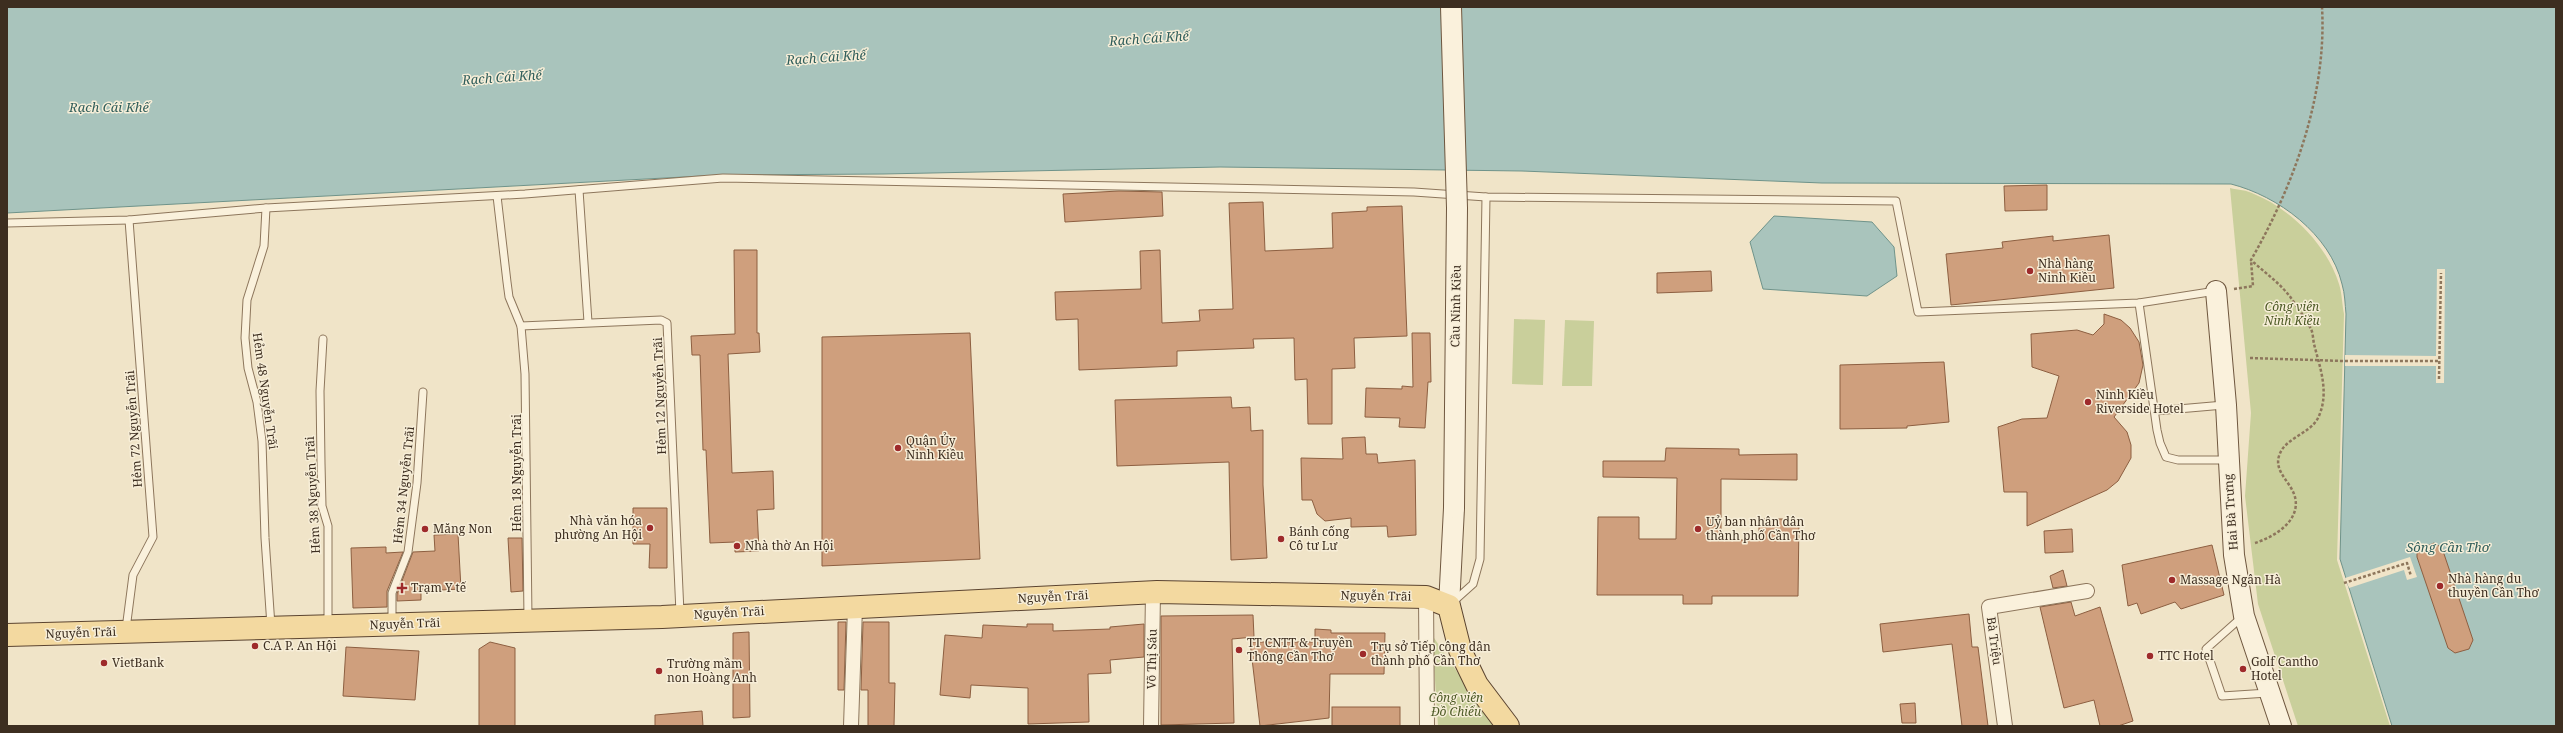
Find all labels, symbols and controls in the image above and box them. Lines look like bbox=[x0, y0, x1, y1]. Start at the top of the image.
water label: Rạch Cái Khế bbox=[1107, 26, 1192, 50]
water label: Rạch Cái Khế bbox=[784, 45, 869, 69]
water label: Rạch Cái Khế bbox=[460, 65, 545, 89]
water label: Rạch Cái Khế bbox=[68, 98, 152, 116]
place label: Nhà hàng Ninh Kiều bbox=[2038, 255, 2096, 286]
street label: Cầu Ninh Kiều bbox=[1446, 264, 1465, 347]
marker: Nhà hàng Ninh Kiều bbox=[2025, 266, 2035, 276]
park label: Công viên Ninh Kiều bbox=[2263, 298, 2320, 329]
street label: Hẻm 48 Nguyễn Trãi bbox=[249, 332, 282, 450]
street label: Hẻm 12 Nguyễn Trãi bbox=[649, 337, 670, 455]
street label: Hẻm 72 Nguyễn Trãi bbox=[121, 370, 146, 488]
place label: Ninh Kiều Riverside Hotel bbox=[2096, 386, 2184, 417]
marker: Ninh Kiều Riverside Hotel bbox=[2083, 397, 2093, 407]
street label: Hẻm 18 Nguyễn Trãi bbox=[508, 414, 525, 532]
street label: Hẻm 34 Nguyễn Trãi bbox=[389, 425, 418, 544]
place label: Quận Ủy Ninh Kiều bbox=[906, 432, 964, 463]
street label: Hẻm 38 Nguyễn Trãi bbox=[301, 436, 324, 554]
marker: Quận Ủy Ninh Kiều bbox=[893, 443, 903, 453]
street label: Hai Bà Trưng bbox=[2219, 473, 2242, 551]
place label: Nhà văn hóa phường An Hội bbox=[554, 512, 642, 543]
place label: Uỷ ban nhân dân thành phố Cần Thơ bbox=[1706, 513, 1816, 544]
place label: Măng Non bbox=[433, 520, 492, 537]
marker: Nhà văn hóa phường An Hội bbox=[645, 523, 655, 533]
place label: Bánh cống Cô tư Lư bbox=[1289, 523, 1350, 554]
marker: Măng Non bbox=[420, 524, 430, 534]
marker: Uỷ ban nhân dân thành phố Cần Thơ bbox=[1693, 524, 1703, 534]
marker: Bánh cống Cô tư Lư bbox=[1276, 534, 1286, 544]
place label: Nhà thờ An Hội bbox=[745, 537, 834, 554]
water label: Sông Cần Thơ bbox=[2406, 538, 2491, 556]
marker: Nhà thờ An Hội bbox=[732, 541, 742, 551]
place label: Nhà hàng du thuyền Cần Thơ bbox=[2448, 570, 2539, 601]
place label: Massage Ngân Hà bbox=[2180, 571, 2281, 588]
marker: Massage Ngân Hà bbox=[2167, 575, 2177, 585]
place label: Trạm Y tế bbox=[411, 579, 467, 596]
marker: Nhà hàng du thuyền Cần Thơ bbox=[2435, 581, 2445, 591]
marker: Trạm Y tế bbox=[396, 582, 408, 594]
street label: Nguyễn Trãi bbox=[1017, 586, 1089, 607]
street label: Nguyễn Trãi bbox=[1341, 586, 1412, 605]
street label: Nguyễn Trãi bbox=[693, 602, 765, 623]
street label: Nguyễn Trãi bbox=[369, 614, 441, 633]
street label: Bà Triệu bbox=[1983, 616, 2006, 667]
street label: Nguyễn Trãi bbox=[45, 623, 117, 642]
street label: Võ Thị Sáu bbox=[1142, 628, 1161, 689]
place label: TT CNTT & Truyền Thông Cần Thơ bbox=[1247, 634, 1353, 665]
place label: C.A P. An Hội bbox=[263, 637, 337, 654]
place label: Trụ sở Tiếp công dân thành phố Cần Thơ bbox=[1371, 638, 1491, 669]
marker: C.A P. An Hội bbox=[250, 641, 260, 651]
marker: TT CNTT & Truyền Thông Cần Thơ bbox=[1234, 645, 1244, 655]
place label: TTC Hotel bbox=[2158, 647, 2214, 664]
marker: Trụ sở Tiếp công dân thành phố Cần Thơ bbox=[1358, 649, 1368, 659]
marker: TTC Hotel bbox=[2145, 651, 2155, 661]
place label: Golf Cantho Hotel bbox=[2251, 653, 2318, 684]
place label: VietBank bbox=[112, 654, 165, 671]
place label: Trường mầm non Hoàng Anh bbox=[667, 655, 757, 686]
marker: VietBank bbox=[99, 658, 109, 668]
marker: Golf Cantho Hotel bbox=[2238, 664, 2248, 674]
marker: Trường mầm non Hoàng Anh bbox=[654, 666, 664, 676]
park label: Công viên Đồ Chiểu bbox=[1429, 689, 1483, 720]

